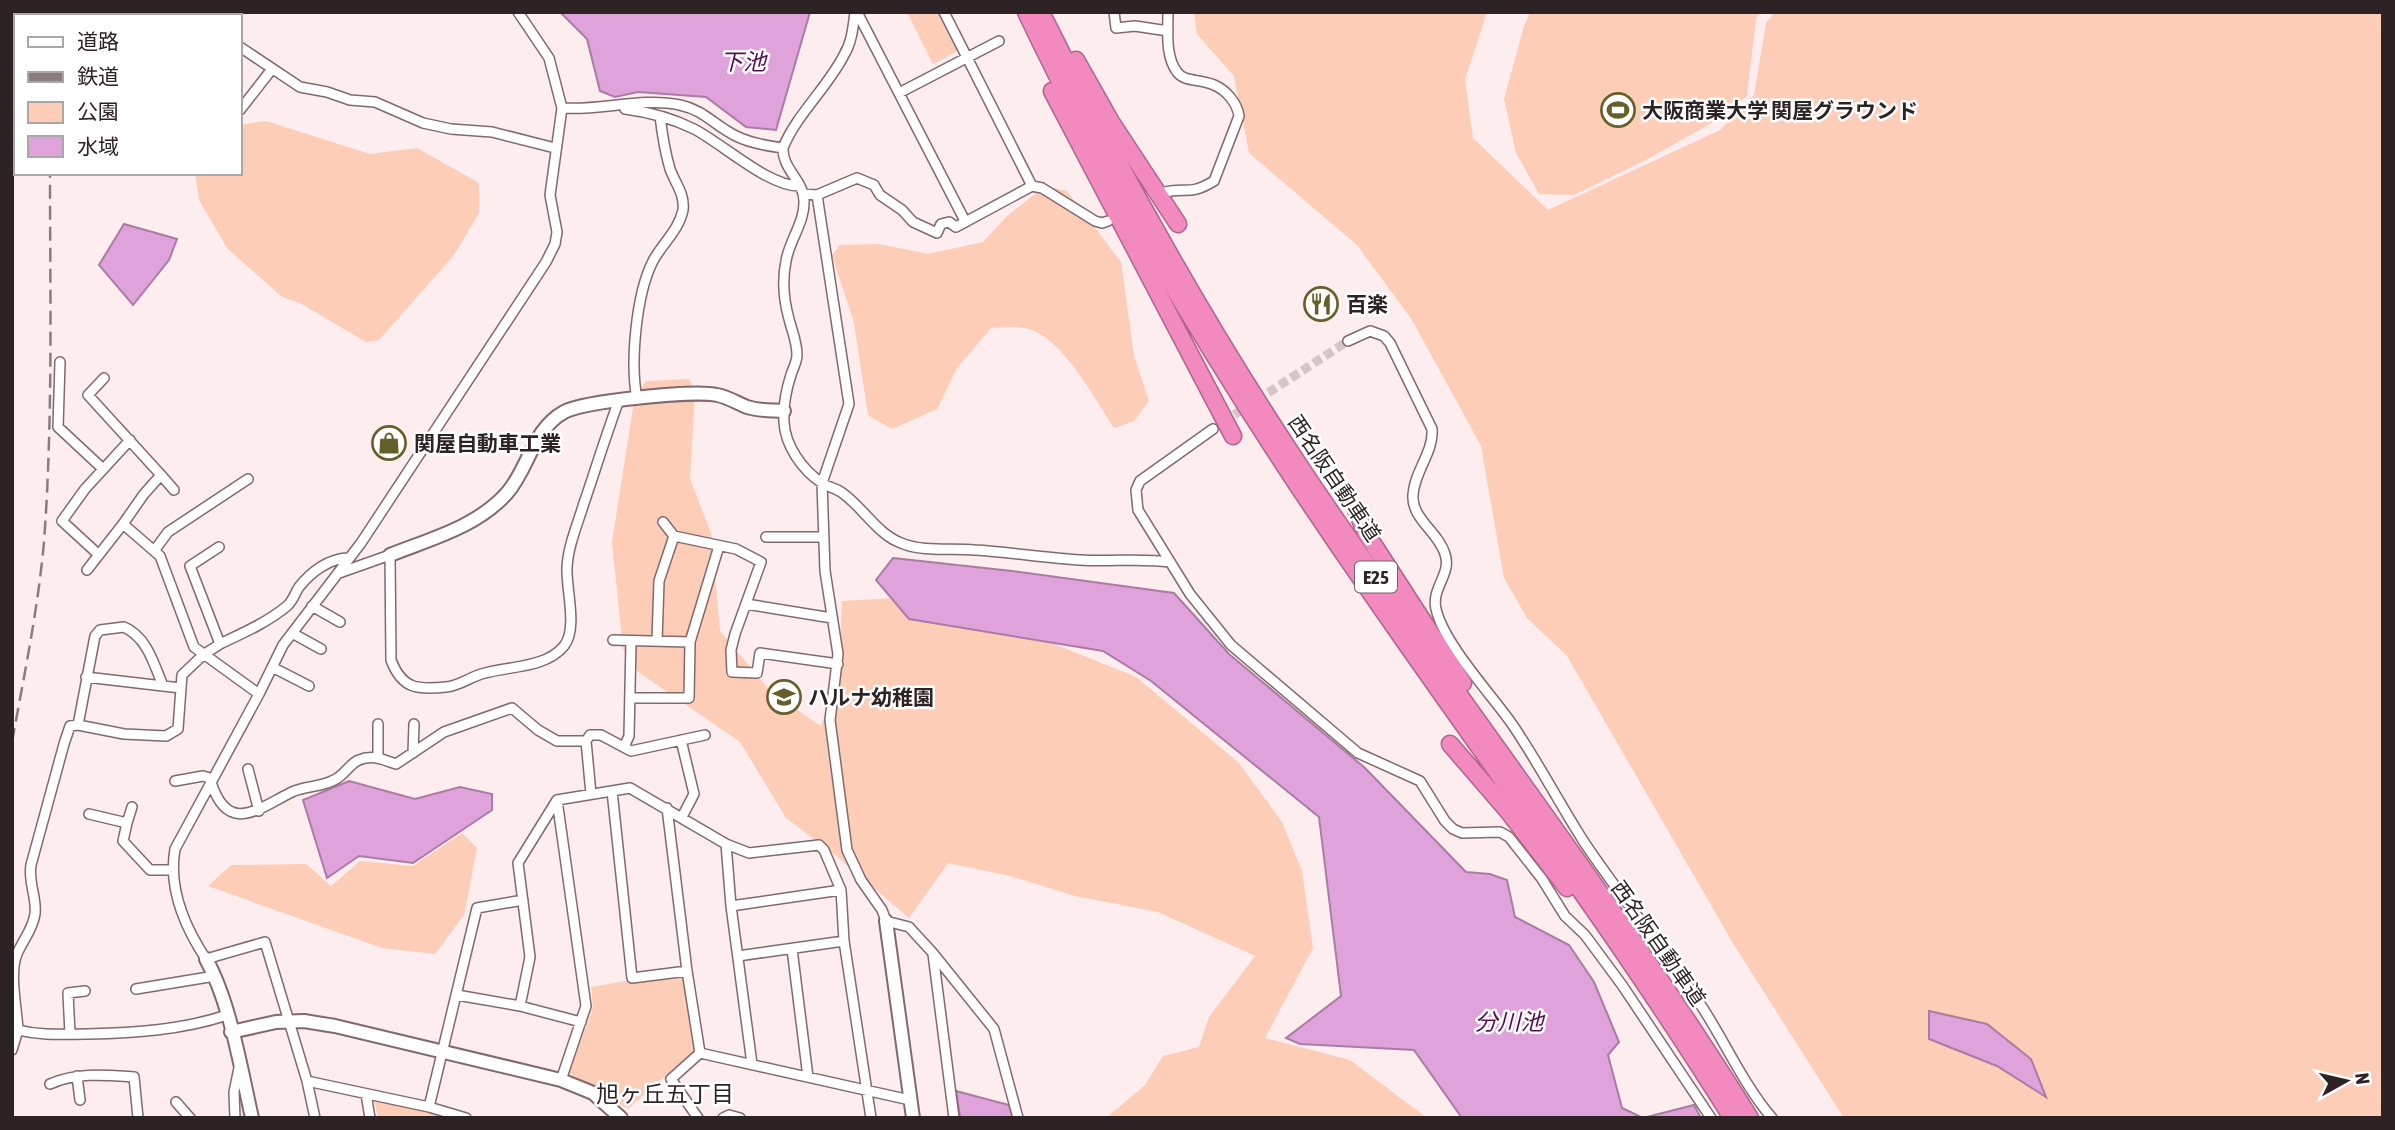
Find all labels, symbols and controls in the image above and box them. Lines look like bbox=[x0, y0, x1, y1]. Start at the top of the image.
legend bbox=[14, 14, 242, 175]
text: 道路 bbox=[77, 29, 119, 53]
water label: 下池 bbox=[720, 49, 768, 75]
text: 鉄道 bbox=[77, 64, 119, 88]
sports icon: 大阪商業大学 関屋グラウンド bbox=[1599, 91, 1637, 129]
place label: 大阪商業大学 関屋グラウンド bbox=[1642, 98, 1918, 122]
text: 公園 bbox=[77, 99, 119, 123]
text: 水域 bbox=[77, 134, 119, 158]
restaurant icon: 百楽 bbox=[1302, 285, 1340, 323]
place label: 百楽 bbox=[1346, 292, 1388, 316]
street label: 西名阪自動車道 bbox=[1284, 410, 1386, 546]
shop icon: 関屋自動車工業 bbox=[370, 424, 408, 462]
place label: 関屋自動車工業 bbox=[414, 431, 561, 455]
road number: E25 bbox=[1355, 562, 1397, 592]
school or university icon: ハルナ幼稚園 bbox=[765, 678, 803, 716]
place label: ハルナ幼稚園 bbox=[808, 685, 934, 709]
street label: 西名阪自動車道 bbox=[1607, 876, 1711, 1010]
water label: 分川池 bbox=[1475, 1009, 1546, 1035]
north arrow bbox=[2311, 1046, 2381, 1116]
text: N bbox=[2351, 1072, 2375, 1086]
district label: 旭ヶ丘五丁目 bbox=[596, 1081, 734, 1107]

